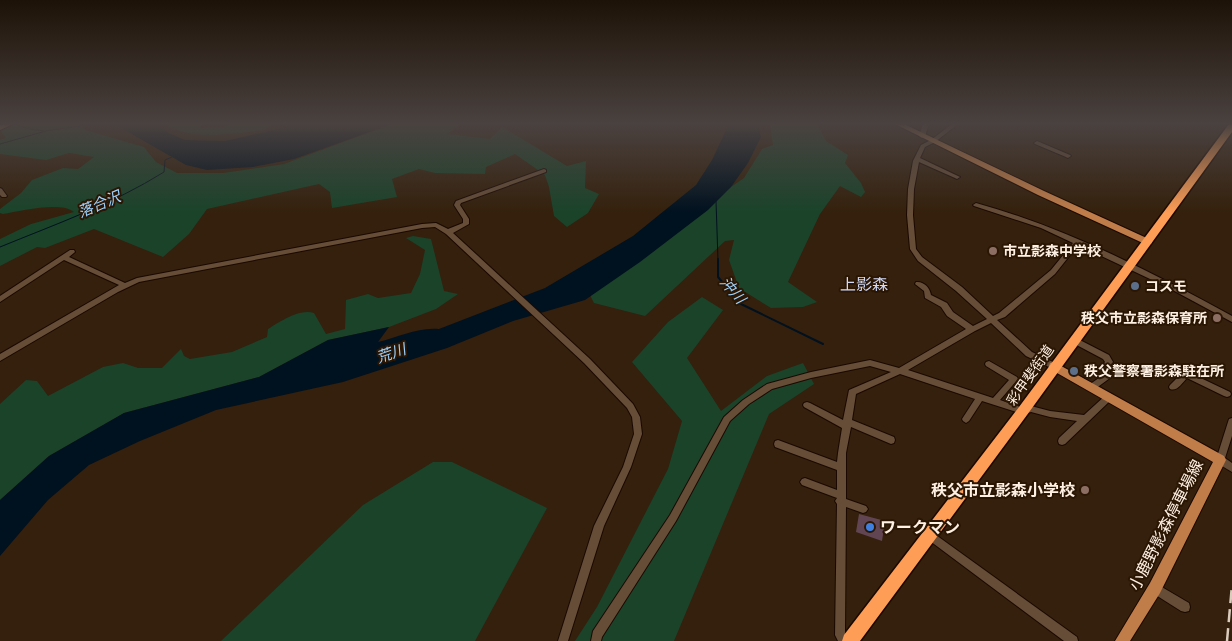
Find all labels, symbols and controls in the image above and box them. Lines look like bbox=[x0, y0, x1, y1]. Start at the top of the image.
water label: 落合沢 bbox=[75, 187, 125, 221]
place label: 市立影森中学校 bbox=[1003, 243, 1101, 259]
marker: 市立影森中学校 bbox=[987, 245, 999, 257]
water label: 沖川 bbox=[717, 273, 751, 308]
district label: 上影森 bbox=[840, 276, 888, 293]
place label: コスモ bbox=[1145, 278, 1187, 294]
marker: コスモ bbox=[1129, 280, 1141, 292]
place label: 秩父市立影森保育所 bbox=[1081, 310, 1207, 326]
marker: 秩父市立影森保育所 bbox=[1211, 312, 1223, 324]
water label: 荒川 bbox=[374, 339, 410, 366]
street label: 彩甲斐街道 bbox=[1003, 342, 1057, 408]
place label: 秩父警察署影森駐在所 bbox=[1084, 363, 1224, 379]
marker: 秩父警察署影森駐在所 bbox=[1068, 365, 1080, 377]
street label: 小鹿野影森停車場線 bbox=[1126, 457, 1206, 593]
place label: 秩父市立影森小学校 bbox=[931, 482, 1075, 499]
marker: 秩父市立影森小学校 bbox=[1079, 484, 1091, 496]
place label: ワークマン bbox=[880, 519, 960, 536]
marker: ワークマン bbox=[864, 521, 876, 533]

